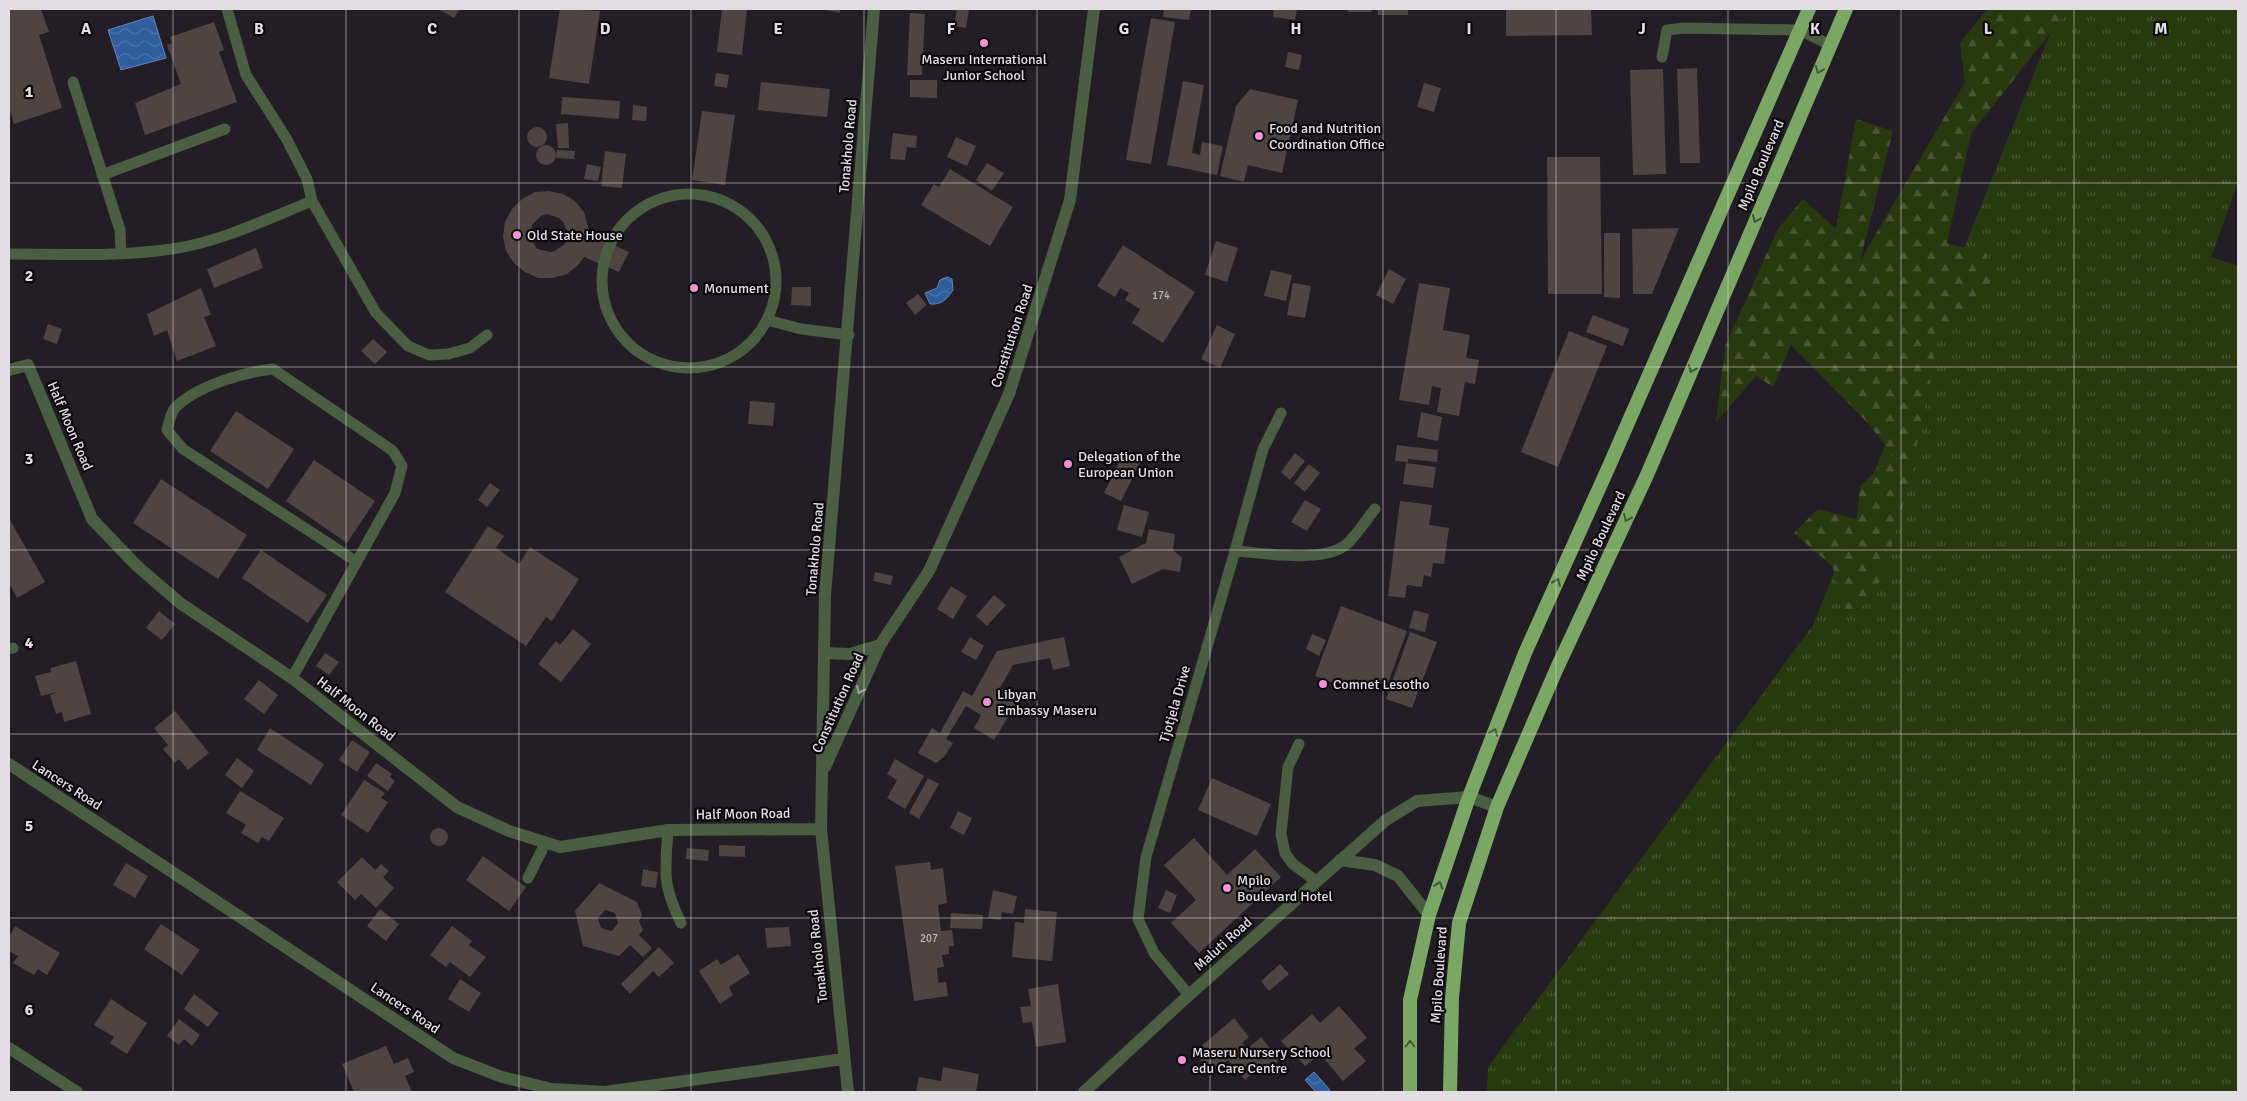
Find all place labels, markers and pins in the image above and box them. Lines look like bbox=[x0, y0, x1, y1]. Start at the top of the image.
marker: Maseru International Junior School bbox=[978, 37, 990, 49]
place label: Maseru International Junior School bbox=[921, 51, 1047, 84]
place label: Food and Nutrition Coordination Office bbox=[1269, 120, 1385, 153]
marker: Food and Nutrition Coordination Office bbox=[1253, 130, 1265, 142]
place label: Old State House bbox=[527, 227, 623, 244]
marker: Old State House bbox=[511, 229, 523, 241]
place label: Monument bbox=[704, 280, 769, 297]
marker: Monument bbox=[688, 282, 700, 294]
place label: Delegation of the European Union bbox=[1078, 448, 1181, 481]
marker: Delegation of the European Union bbox=[1062, 458, 1074, 470]
place label: Comnet Lesotho bbox=[1333, 676, 1429, 693]
marker: Comnet Lesotho bbox=[1317, 678, 1329, 690]
place label: Libyan Embassy Maseru bbox=[997, 686, 1097, 719]
marker: Libyan Embassy Maseru bbox=[981, 696, 993, 708]
place label: Mpilo Boulevard Hotel bbox=[1237, 872, 1333, 905]
marker: Mpilo Boulevard Hotel bbox=[1221, 882, 1233, 894]
place label: Maseru Nursery School edu Care Centre bbox=[1192, 1044, 1331, 1077]
marker: Maseru Nursery School edu Care Centre bbox=[1176, 1054, 1188, 1066]

